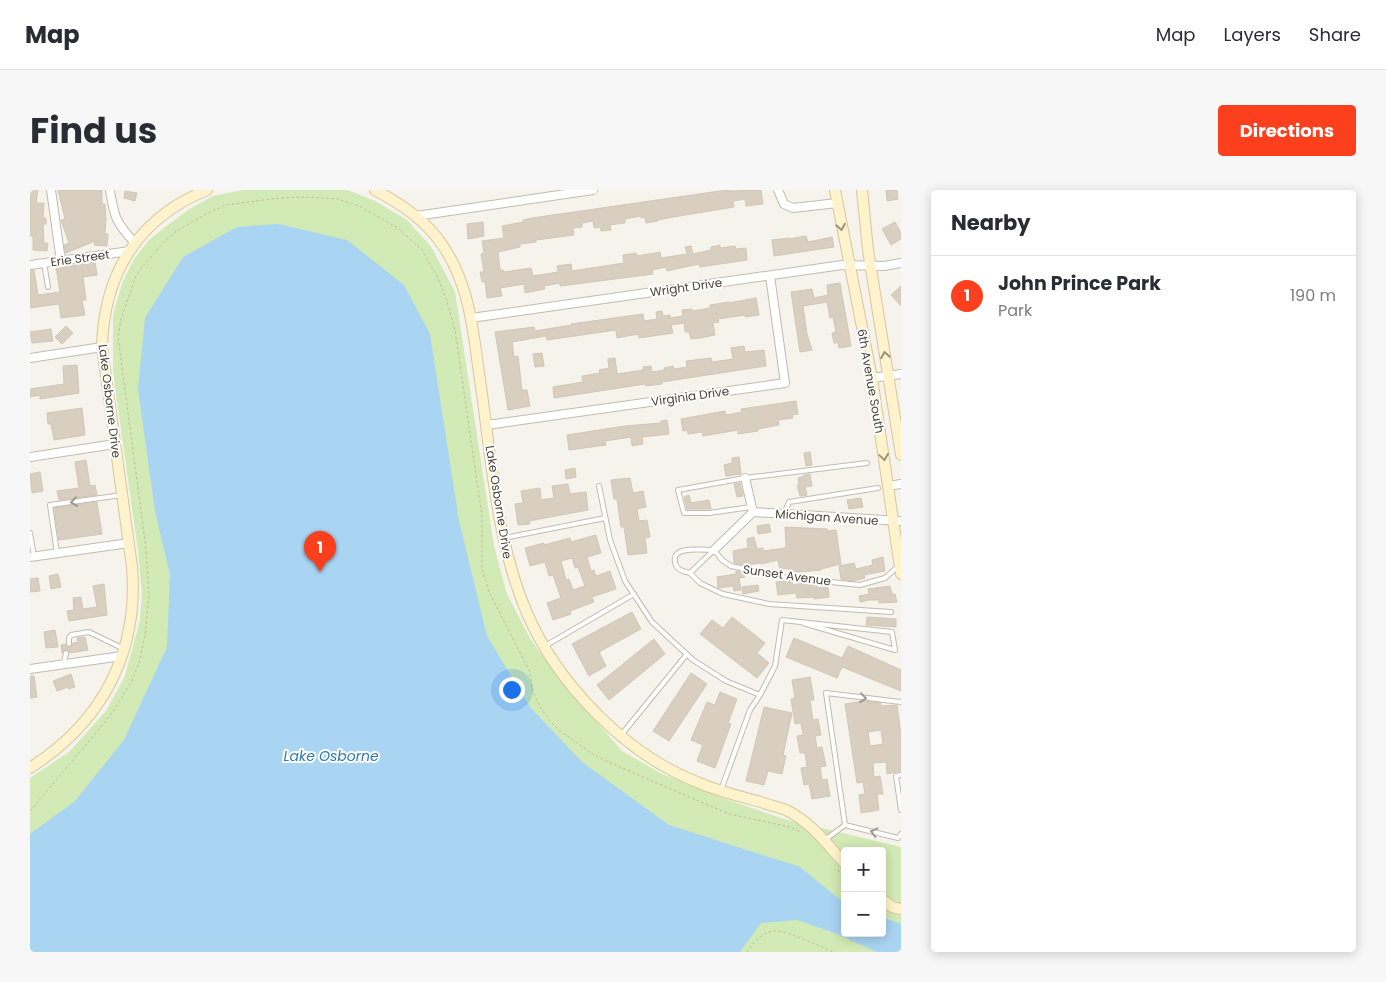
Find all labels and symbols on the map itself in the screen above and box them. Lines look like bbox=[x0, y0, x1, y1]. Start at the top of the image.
one-way arrow bbox=[836, 223, 846, 232]
street label: Erie Street bbox=[49, 245, 111, 271]
street label: Wright Drive bbox=[649, 274, 723, 300]
street label: 6th Avenue South bbox=[853, 328, 889, 434]
street label: Lake Osborne Drive bbox=[95, 343, 125, 459]
one-way arrow bbox=[880, 351, 891, 359]
street label: Virginia Drive bbox=[650, 382, 730, 410]
street label: Lake Osborne Drive bbox=[482, 444, 516, 560]
one-way arrow bbox=[878, 453, 888, 461]
one-way arrow bbox=[69, 496, 78, 506]
street label: Michigan Avenue bbox=[775, 505, 879, 529]
pin: 1 bbox=[304, 531, 336, 572]
street label: Sunset Avenue bbox=[742, 560, 832, 590]
your location bbox=[499, 677, 525, 703]
one-way arrow bbox=[859, 692, 868, 702]
water label: Lake Osborne bbox=[283, 746, 379, 766]
one-way arrow bbox=[869, 827, 878, 838]

